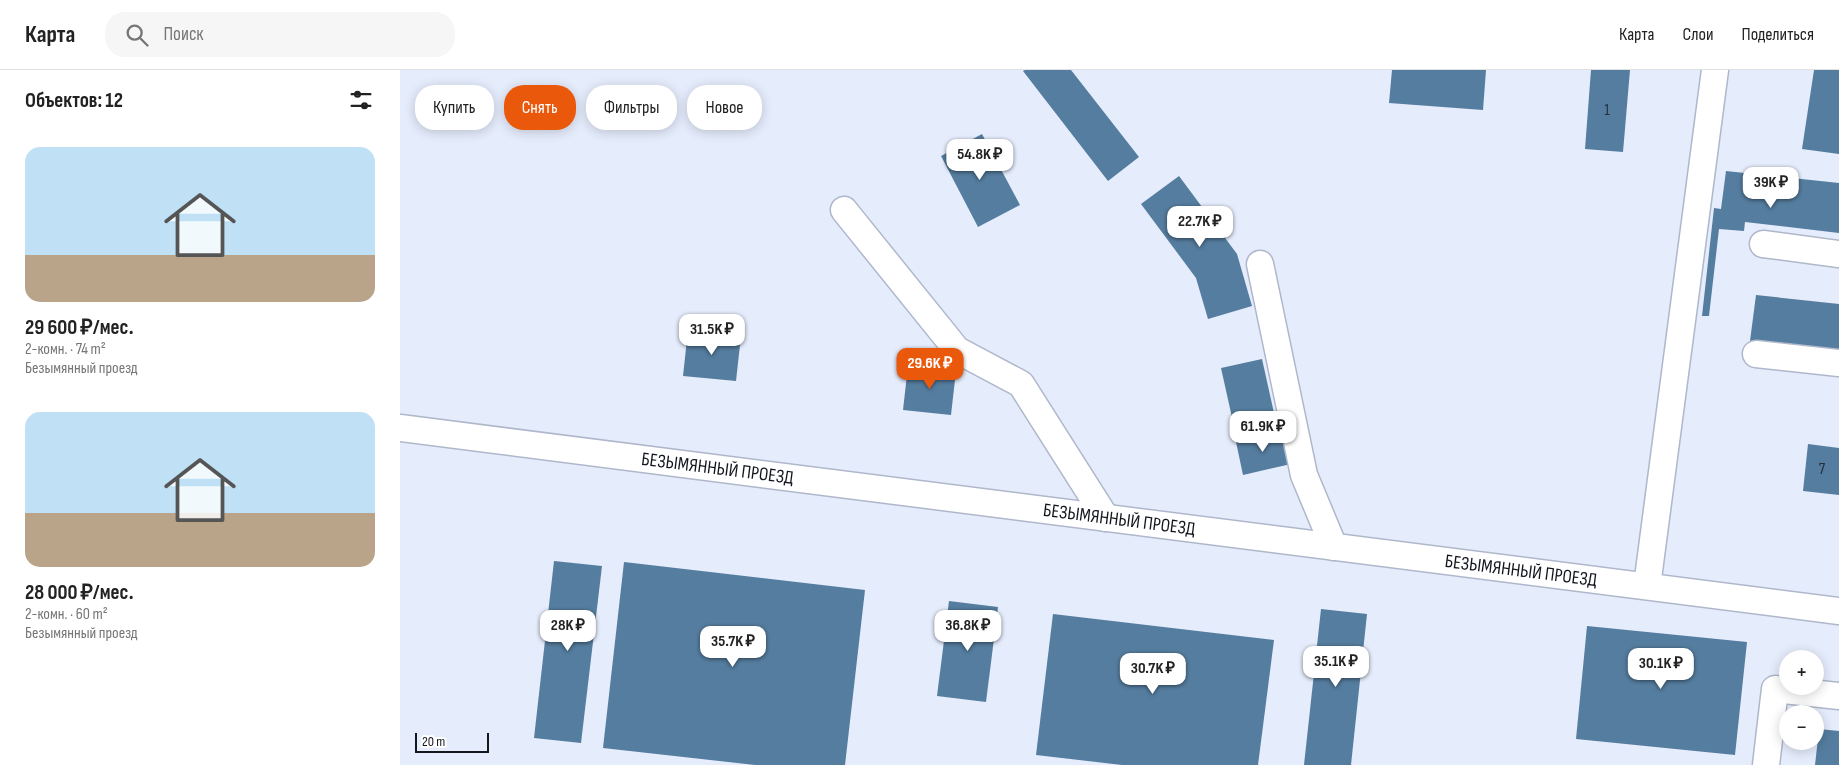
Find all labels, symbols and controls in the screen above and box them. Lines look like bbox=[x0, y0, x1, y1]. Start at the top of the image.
search box bbox=[105, 12, 455, 57]
text: Карта bbox=[25, 20, 75, 49]
icon: search bbox=[123, 21, 151, 49]
text: Поиск bbox=[163, 23, 204, 46]
text: Карта bbox=[1619, 24, 1655, 45]
text: Слои bbox=[1683, 24, 1714, 45]
text: Поделиться bbox=[1742, 24, 1814, 45]
chip: Купить bbox=[415, 85, 494, 130]
chip: Снять bbox=[504, 85, 576, 130]
chip: Фильтры bbox=[586, 85, 677, 130]
chip: Новое bbox=[687, 85, 762, 130]
icon: filters bbox=[347, 86, 375, 114]
text: Объектов: 12 bbox=[25, 88, 123, 113]
house number: 1 bbox=[1604, 101, 1610, 120]
pin: 54.8K ₽ bbox=[934, 138, 1026, 181]
text: 54.8K ₽ bbox=[957, 145, 1003, 164]
pin: 39K ₽ bbox=[1736, 166, 1806, 209]
text: 39K ₽ bbox=[1754, 173, 1788, 192]
icon: home bbox=[155, 180, 245, 270]
pin: 22.7K ₽ bbox=[1154, 206, 1246, 248]
text: 22.7K ₽ bbox=[1178, 212, 1222, 231]
pin: 31.5K ₽ bbox=[666, 314, 758, 356]
text: 29 600 ₽/мес. bbox=[25, 315, 134, 340]
text: 31.5K ₽ bbox=[690, 320, 734, 339]
text: 2-комн. · 74 m² bbox=[25, 340, 106, 359]
pin: 29.6K ₽ bbox=[884, 348, 976, 390]
text: 29.6K ₽ bbox=[908, 354, 952, 373]
text: Безымянный проезд bbox=[25, 359, 137, 378]
pin: 61.9K ₽ bbox=[1217, 410, 1309, 453]
text: 61.9K ₽ bbox=[1241, 417, 1285, 436]
icon: home bbox=[155, 445, 245, 535]
street label: БЕЗЫМЯННЫЙ ПРОЕЗД bbox=[640, 447, 795, 489]
house number: 7 bbox=[1819, 460, 1826, 479]
street label: БЕЗЫМЯННЫЙ ПРОЕЗД bbox=[1042, 498, 1197, 541]
street label: БЕЗЫМЯННЫЙ ПРОЕЗД bbox=[1444, 549, 1598, 592]
text: 28 000 ₽/мес. bbox=[25, 580, 134, 605]
text: 2-комн. · 60 m² bbox=[25, 605, 108, 624]
pin: 28K ₽ bbox=[533, 610, 603, 652]
pin: 36.8K ₽ bbox=[922, 610, 1014, 652]
text: 28K ₽ bbox=[551, 616, 585, 635]
text: 36.8K ₽ bbox=[945, 616, 991, 635]
text: Безымянный проезд bbox=[25, 624, 137, 643]
pin: 35.7K ₽ bbox=[687, 626, 779, 668]
text: 35.7K ₽ bbox=[711, 632, 755, 651]
pin: 35.1K ₽ bbox=[1290, 646, 1382, 688]
pin: 30.1K ₽ bbox=[1615, 648, 1707, 690]
map controls bbox=[1779, 650, 1824, 750]
button: + bbox=[1779, 650, 1824, 695]
pin: 30.7K ₽ bbox=[1107, 652, 1199, 695]
text: 35.1K ₽ bbox=[1314, 652, 1358, 671]
text: 30.1K ₽ bbox=[1639, 654, 1683, 673]
text: 30.7K ₽ bbox=[1131, 659, 1175, 678]
button: − bbox=[1779, 705, 1824, 750]
scale bar bbox=[415, 730, 489, 753]
text: 20 m bbox=[422, 733, 445, 750]

